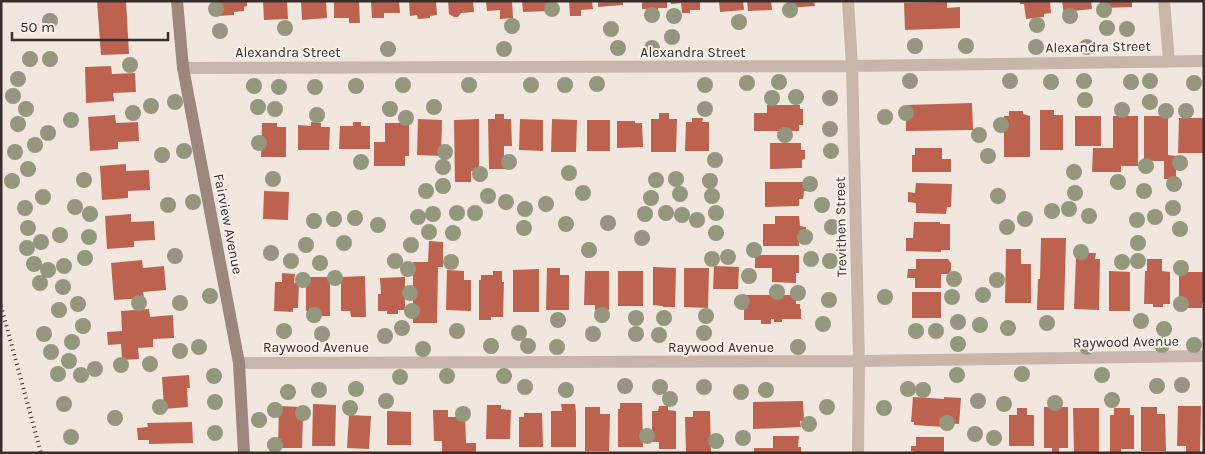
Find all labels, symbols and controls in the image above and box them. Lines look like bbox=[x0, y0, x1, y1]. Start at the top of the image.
scale bar bbox=[12, 10, 169, 42]
text: 50 m bbox=[20, 18, 55, 36]
street label: Alexandra Street bbox=[1045, 38, 1151, 56]
street label: Alexandra Street bbox=[235, 44, 341, 61]
street label: Alexandra Street bbox=[640, 44, 746, 61]
street label: Fairview Avenue bbox=[210, 172, 246, 276]
street label: Trevithen Street bbox=[832, 177, 850, 277]
street label: Raywood Avenue bbox=[1073, 333, 1179, 351]
street label: Raywood Avenue bbox=[263, 339, 369, 356]
street label: Raywood Avenue bbox=[668, 339, 774, 356]

